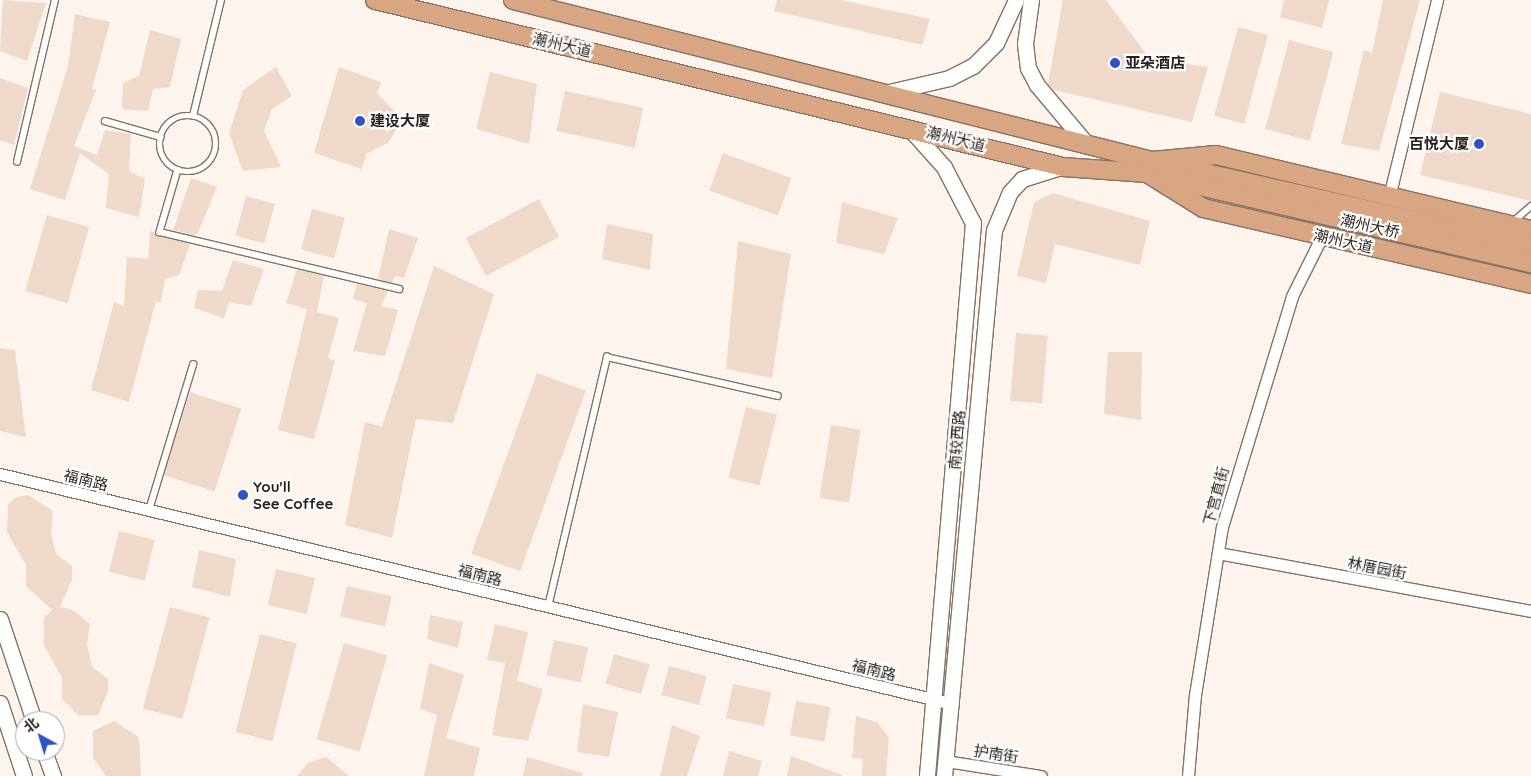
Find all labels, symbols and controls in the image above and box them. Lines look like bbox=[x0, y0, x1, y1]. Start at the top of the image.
street label: 潮州大道 bbox=[531, 29, 593, 61]
place label: 亚朵酒店 bbox=[1125, 54, 1185, 72]
marker: 亚朵酒店 bbox=[1109, 57, 1121, 69]
place label: 建设大厦 bbox=[370, 112, 430, 130]
marker: 建设大厦 bbox=[354, 115, 366, 127]
street label: 潮州大道 bbox=[925, 123, 987, 155]
place label: 百悦大厦 bbox=[1409, 135, 1469, 153]
marker: 百悦大厦 bbox=[1473, 138, 1485, 150]
street label: 潮州大桥 bbox=[1339, 210, 1401, 242]
street label: 潮州大道 bbox=[1312, 225, 1374, 257]
street label: 南较西路 bbox=[945, 409, 969, 471]
street label: 下宫直街 bbox=[1200, 465, 1232, 527]
street label: 福南路 bbox=[62, 466, 110, 494]
place label: You'll See Coffee bbox=[253, 477, 333, 512]
marker: You'll See Coffee bbox=[237, 489, 249, 501]
street label: 林厝园街 bbox=[1346, 553, 1408, 583]
street label: 福南路 bbox=[456, 561, 504, 589]
street label: 福南路 bbox=[850, 656, 898, 684]
north arrow bbox=[15, 711, 65, 761]
text: 北 bbox=[20, 714, 42, 737]
street label: 护南街 bbox=[972, 742, 1020, 766]

